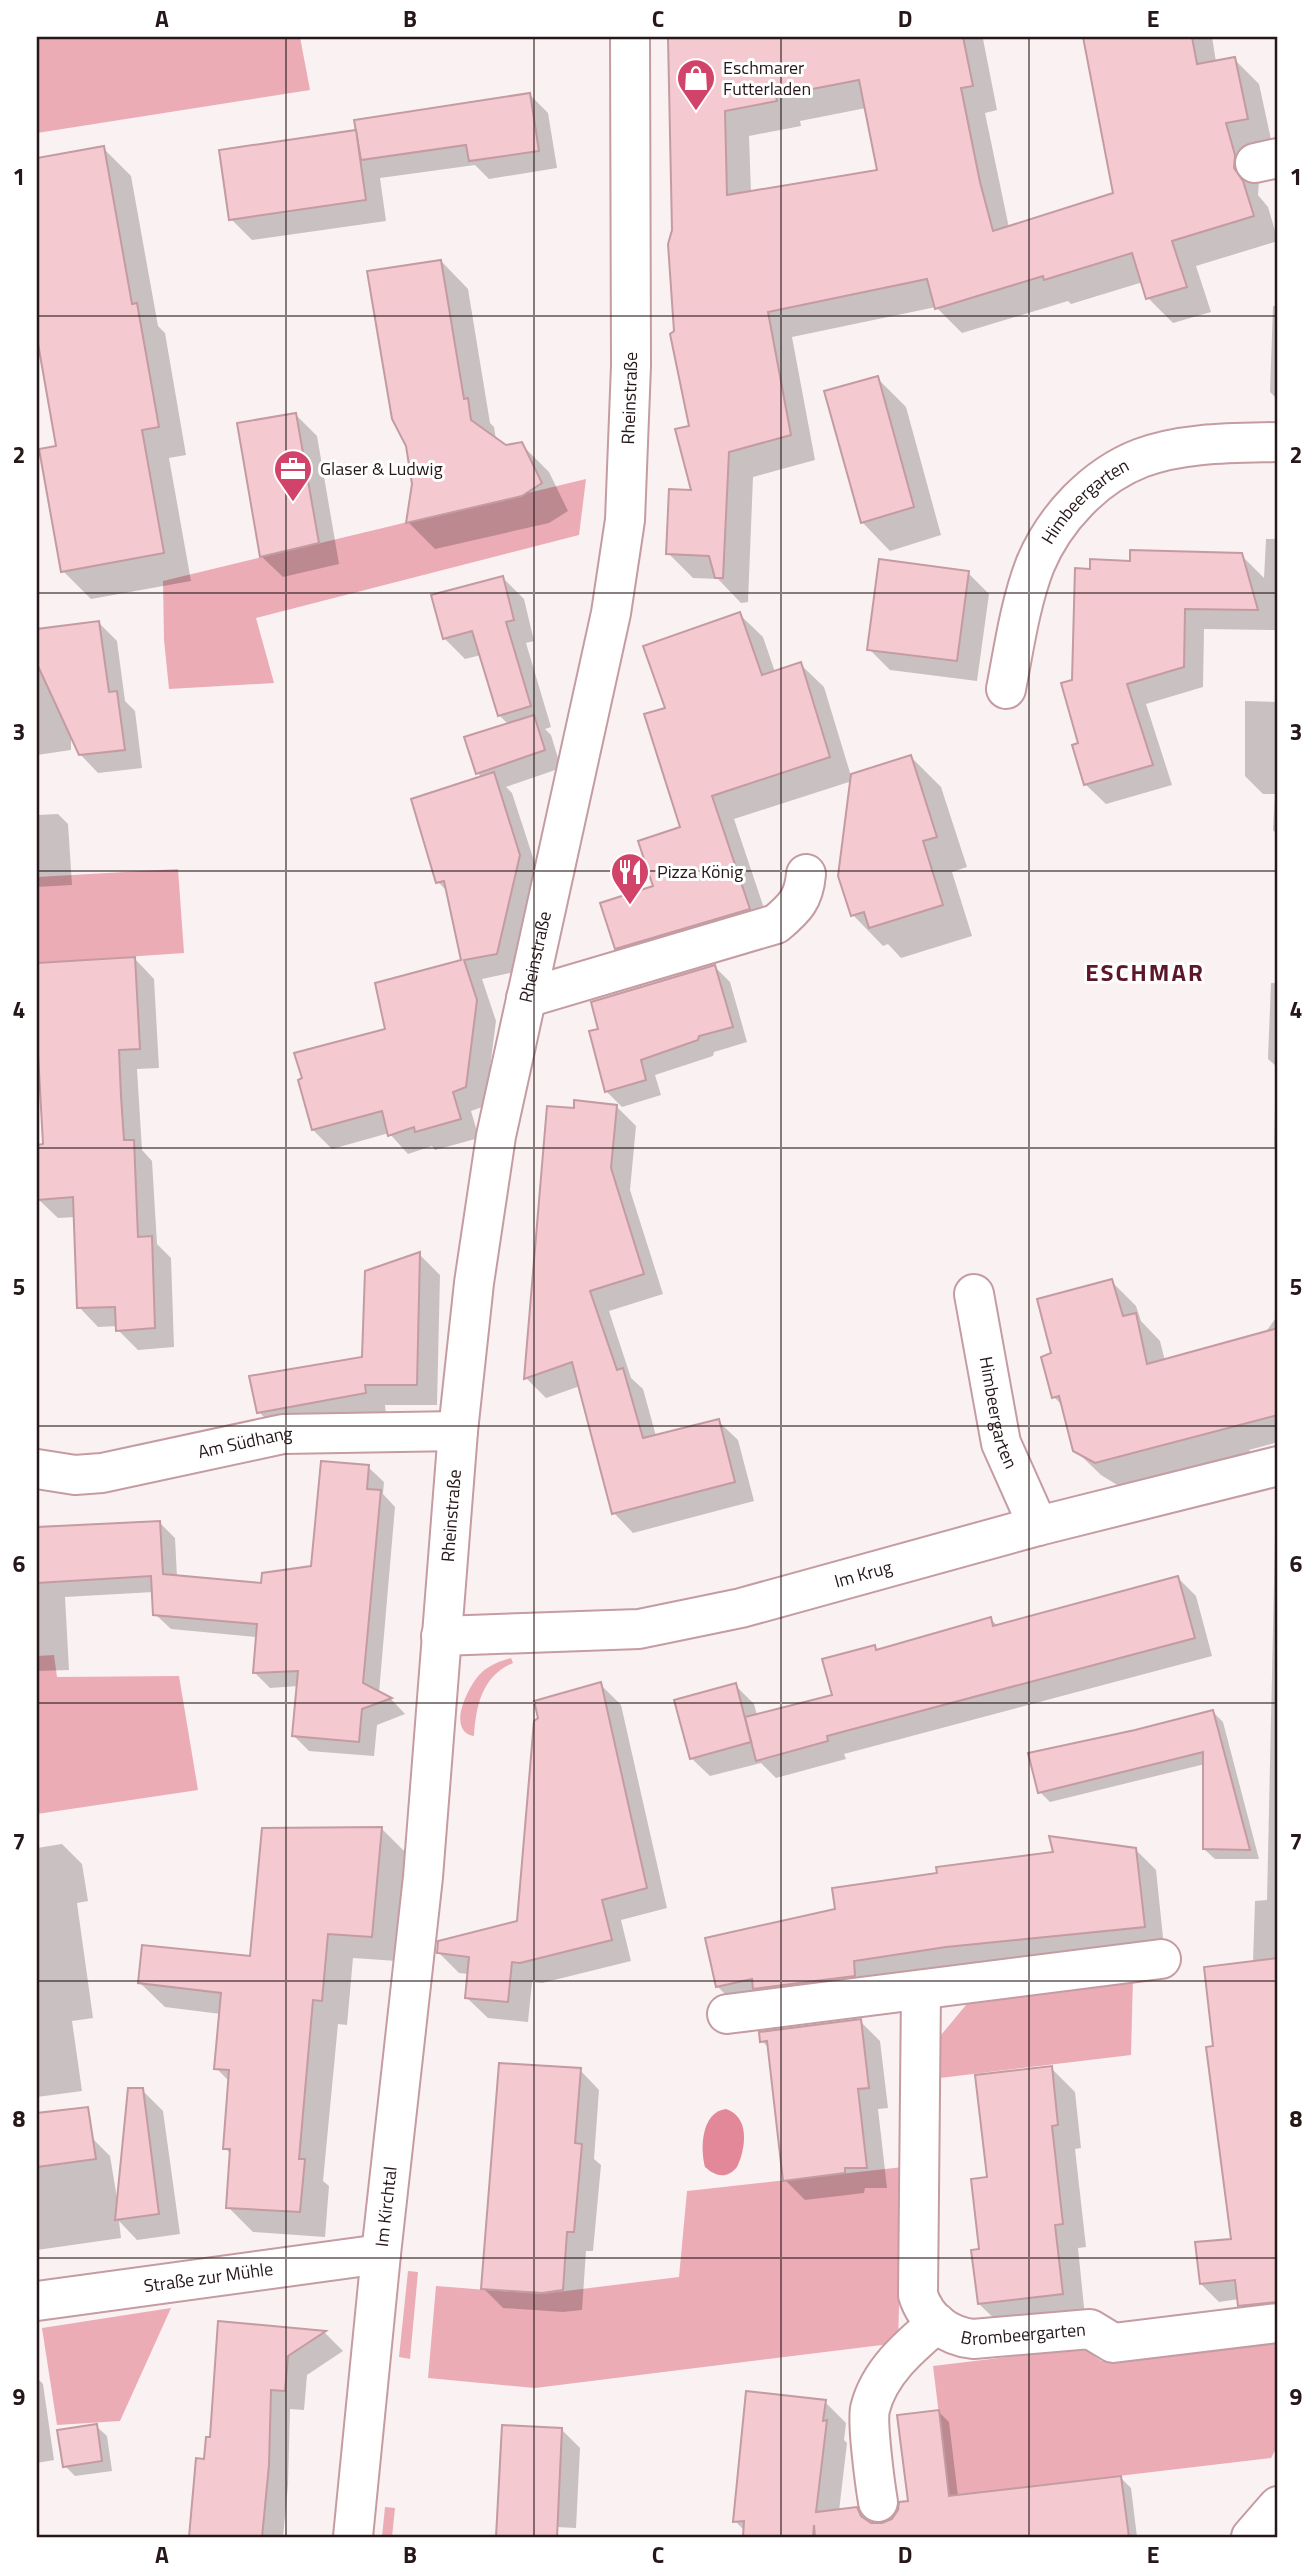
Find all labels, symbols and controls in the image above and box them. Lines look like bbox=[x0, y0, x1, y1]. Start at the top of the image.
text: A bbox=[155, 1, 169, 36]
text: B bbox=[403, 1, 417, 36]
text: C bbox=[652, 1, 664, 36]
text: D bbox=[898, 1, 912, 36]
text: E bbox=[1147, 1, 1159, 36]
place label: Eschmarer Futterladen bbox=[723, 54, 811, 102]
shop icon: Eschmarer Futterladen bbox=[675, 57, 717, 112]
text: 1 bbox=[13, 159, 25, 194]
text: 1 bbox=[1290, 159, 1302, 194]
street label: Rheinstraße bbox=[614, 352, 644, 445]
text: 2 bbox=[13, 437, 25, 472]
text: 2 bbox=[1290, 437, 1302, 472]
office icon: Glaser & Ludwig bbox=[272, 448, 314, 503]
street label: Himbeergarten bbox=[1034, 452, 1134, 549]
place label: Glaser & Ludwig bbox=[320, 455, 443, 482]
text: 3 bbox=[13, 714, 25, 749]
text: 3 bbox=[1290, 714, 1302, 749]
restaurant icon: Pizza König bbox=[609, 851, 651, 906]
place label: Pizza König bbox=[657, 858, 743, 885]
street label: Rheinstraße bbox=[512, 908, 558, 1005]
district label: ESCHMAR bbox=[1085, 954, 1205, 990]
text: 4 bbox=[13, 992, 25, 1027]
text: 4 bbox=[1290, 992, 1302, 1027]
text: 5 bbox=[13, 1269, 25, 1304]
text: 5 bbox=[1290, 1269, 1302, 1304]
street label: Himbeergarten bbox=[973, 1354, 1025, 1473]
street label: Am Südhang bbox=[195, 1420, 293, 1465]
street label: Rheinstraße bbox=[434, 1468, 468, 1563]
text: 6 bbox=[13, 1546, 26, 1581]
text: 6 bbox=[1290, 1546, 1303, 1581]
street label: Im Krug bbox=[831, 1553, 895, 1595]
text: 7 bbox=[13, 1824, 25, 1859]
text: 7 bbox=[1290, 1824, 1302, 1859]
text: 8 bbox=[13, 2101, 26, 2136]
text: 8 bbox=[1290, 2101, 1303, 2136]
street label: Im Kirchtal bbox=[368, 2165, 404, 2248]
street label: Straße zur Mühle bbox=[142, 2255, 275, 2299]
street label: Brombeergarten bbox=[958, 2315, 1087, 2352]
text: 9 bbox=[13, 2379, 26, 2414]
text: 9 bbox=[1290, 2379, 1303, 2414]
text: A bbox=[155, 2537, 169, 2572]
text: B bbox=[403, 2537, 417, 2572]
text: C bbox=[652, 2537, 664, 2572]
text: D bbox=[898, 2537, 912, 2572]
text: E bbox=[1147, 2537, 1159, 2572]

